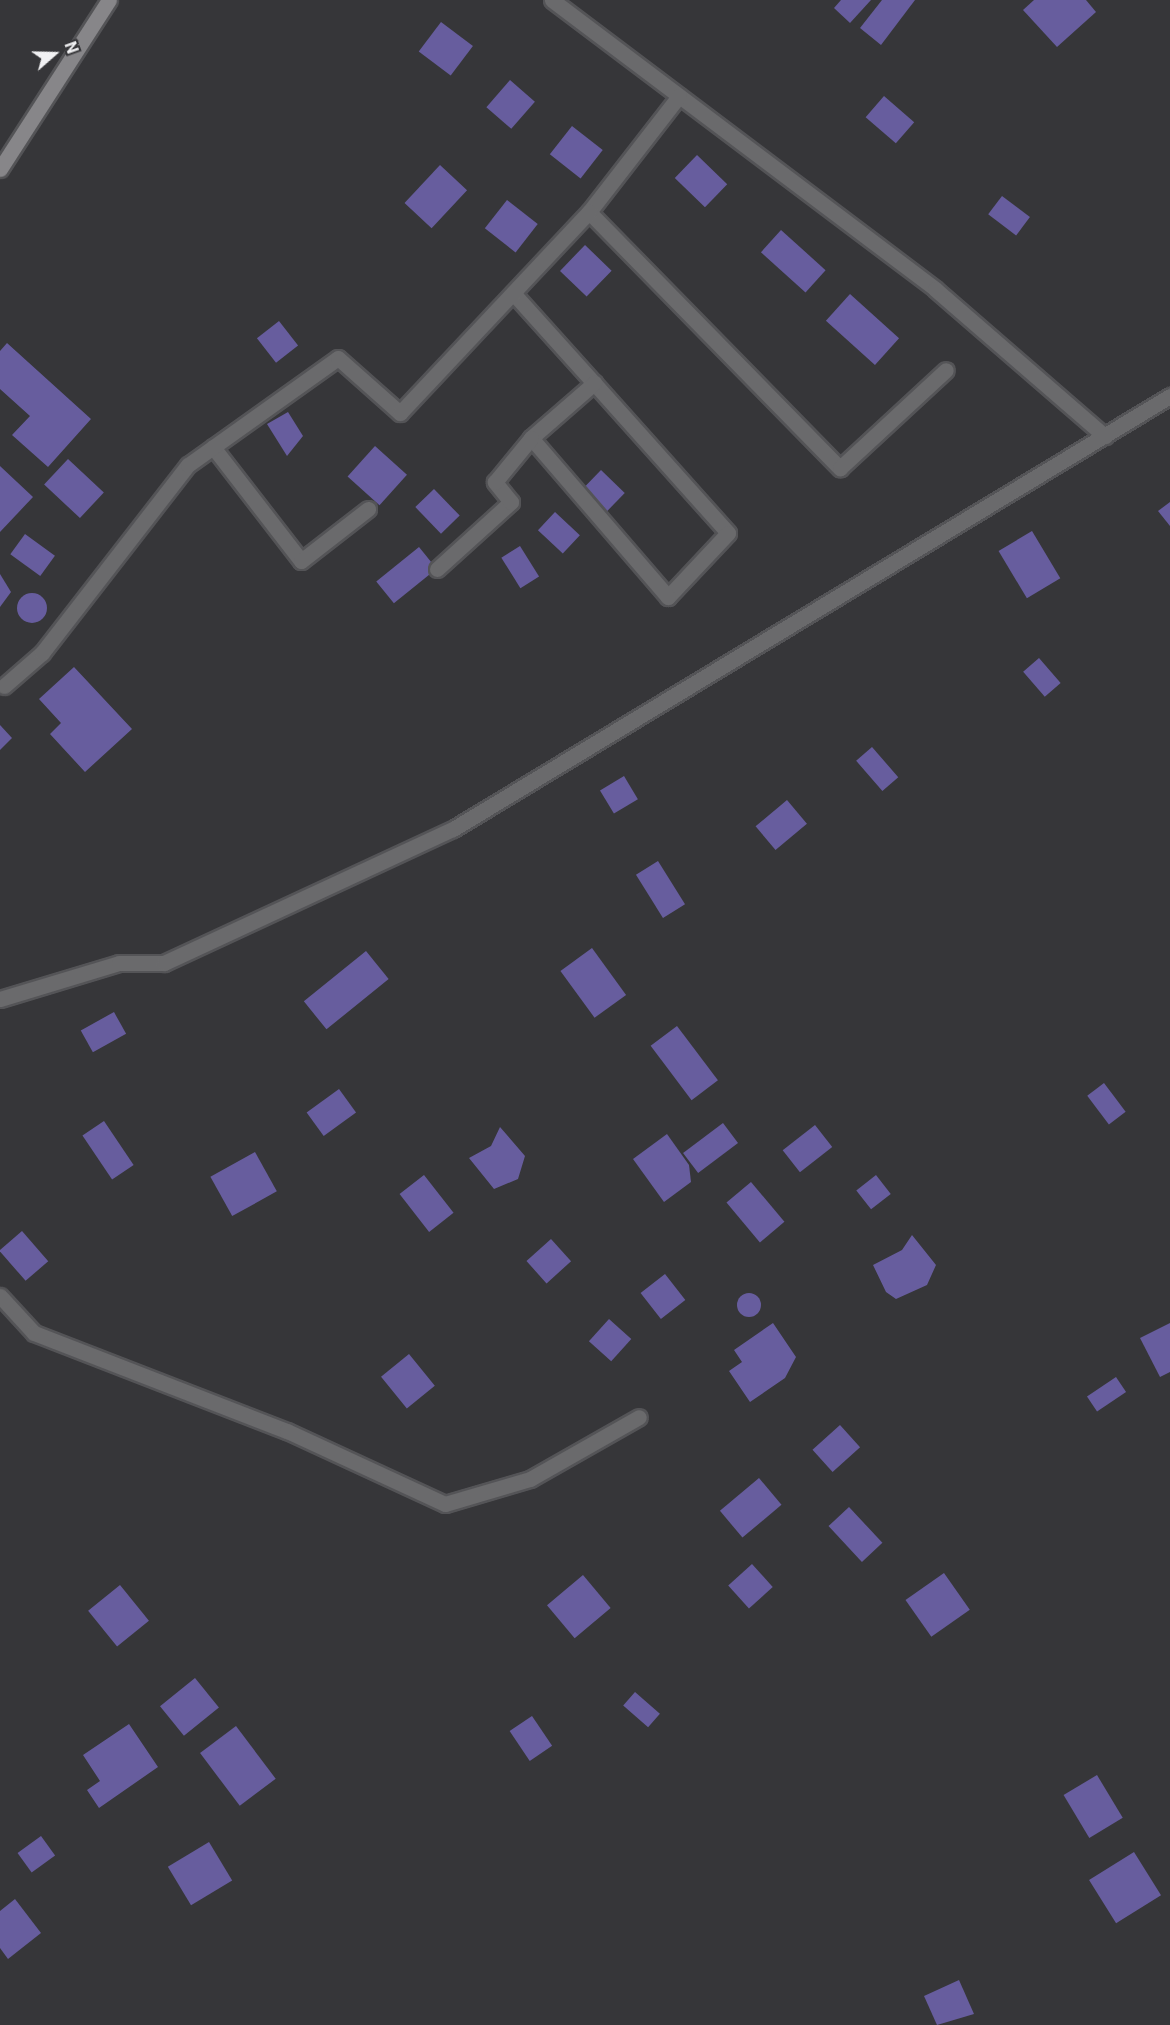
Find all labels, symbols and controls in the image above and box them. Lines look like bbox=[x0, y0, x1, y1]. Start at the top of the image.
north arrow bbox=[24, 24, 84, 84]
text: N bbox=[61, 39, 82, 56]

